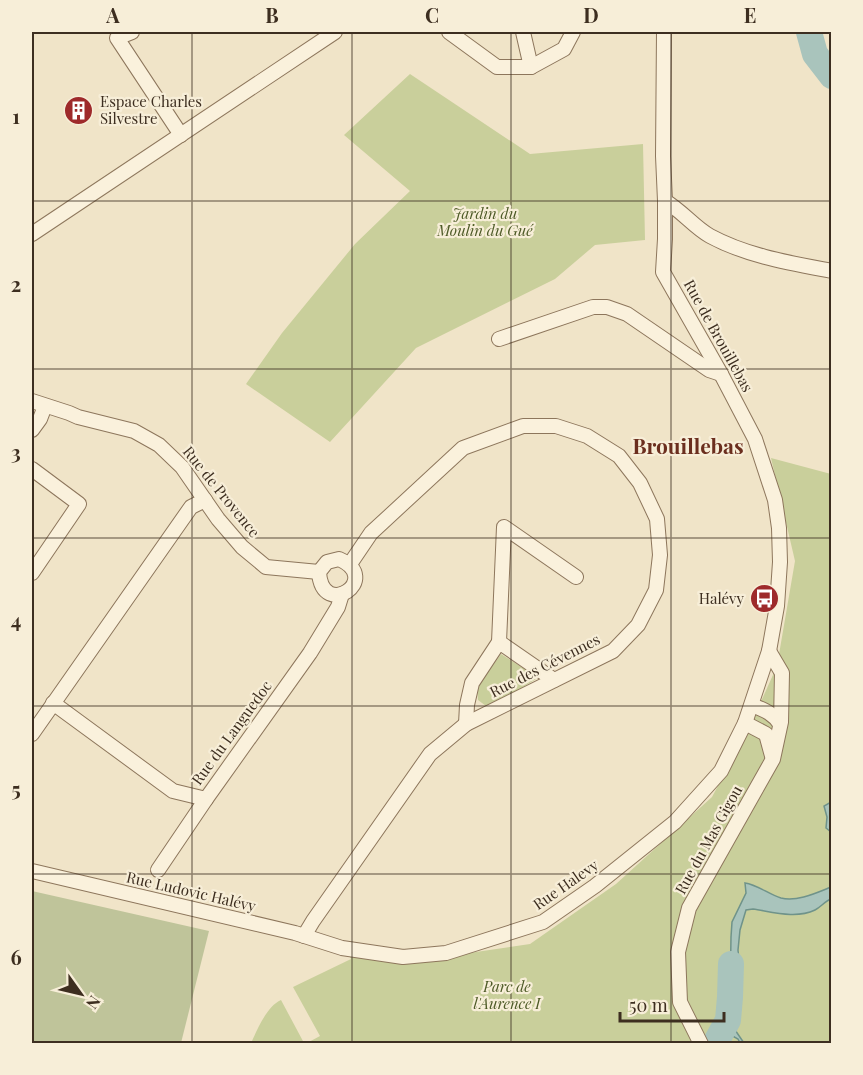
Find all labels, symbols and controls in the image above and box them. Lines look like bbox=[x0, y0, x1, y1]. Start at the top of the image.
text: A bbox=[105, 1, 120, 28]
text: B bbox=[265, 1, 279, 28]
text: C bbox=[425, 1, 439, 28]
text: D bbox=[583, 1, 599, 28]
text: E bbox=[744, 1, 756, 28]
place label: Espace Charles Silvestre bbox=[100, 91, 202, 128]
building icon: Espace Charles Silvestre bbox=[63, 95, 95, 127]
text: 1 bbox=[12, 102, 20, 129]
park label: Jardin du Moulin du Gué bbox=[436, 203, 534, 240]
text: 2 bbox=[11, 270, 21, 297]
street label: Rue de Brouillebas bbox=[680, 276, 758, 395]
district label: Brouillebas bbox=[632, 431, 744, 459]
text: 3 bbox=[11, 438, 21, 465]
street label: Rue de Provence bbox=[179, 442, 265, 541]
bus stop icon: Halévy bbox=[749, 583, 781, 615]
place label: Halévy bbox=[699, 588, 744, 608]
text: 4 bbox=[11, 606, 21, 633]
street label: Rue des Cévennes bbox=[486, 629, 603, 702]
street label: Rue du Languedoc bbox=[187, 676, 276, 789]
text: 5 bbox=[11, 775, 21, 802]
street label: Rue du Mas Gigou bbox=[670, 781, 746, 897]
street label: Rue Halevy bbox=[529, 854, 602, 914]
street label: Rue Ludovic Halévy bbox=[125, 866, 258, 916]
text: 6 bbox=[10, 943, 22, 970]
north arrow bbox=[51, 964, 111, 1024]
park label: Parc de l'Aurence I bbox=[474, 976, 542, 1013]
scale bar bbox=[620, 985, 724, 1023]
text: N bbox=[82, 992, 106, 1014]
text: 50 m bbox=[629, 993, 668, 1017]

